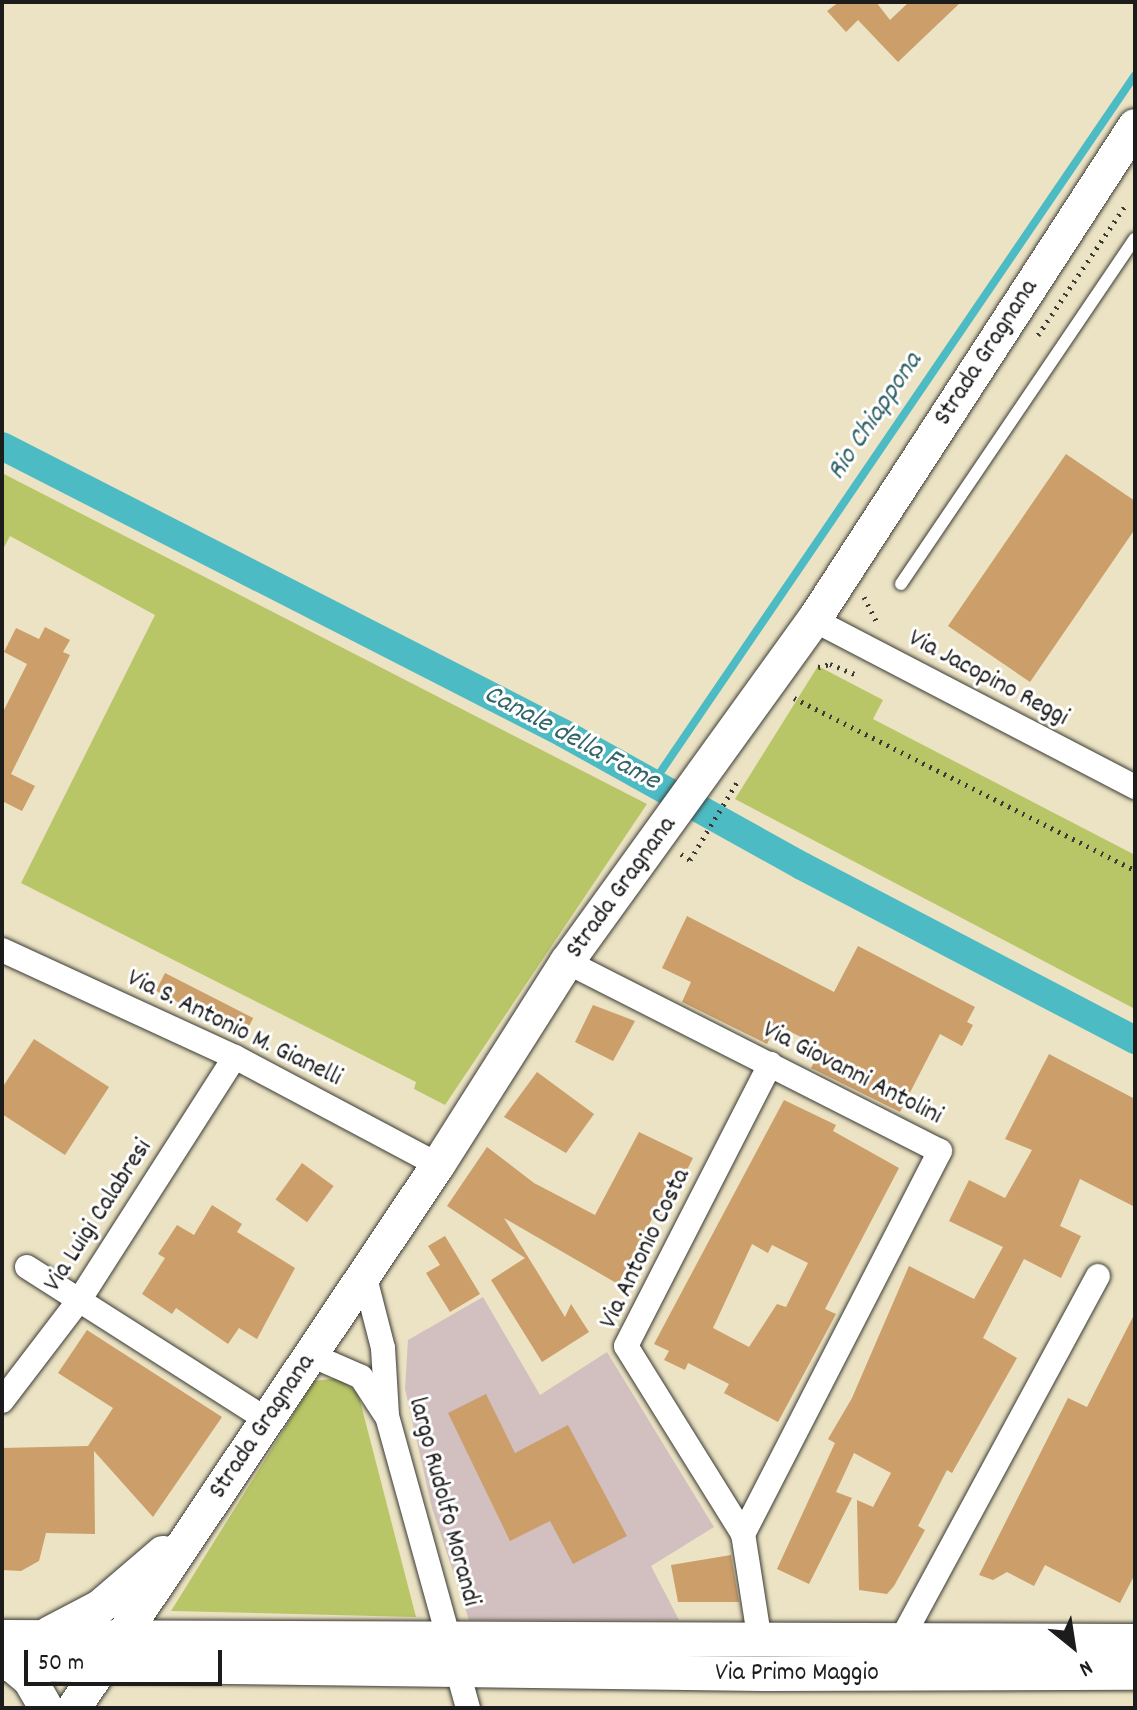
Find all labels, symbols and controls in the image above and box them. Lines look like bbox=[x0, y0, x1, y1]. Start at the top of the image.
street label: Strada Gragnana bbox=[928, 274, 1046, 432]
water label: Rio Chiappona bbox=[821, 347, 931, 487]
street label: Via Jacopino Reggi bbox=[903, 624, 1073, 734]
water label: Canale della Fame bbox=[477, 679, 665, 799]
street label: Strada Gragnana bbox=[560, 811, 684, 965]
street label: Via S. Antonio M. Gianelli bbox=[122, 963, 346, 1095]
street label: Via Giovanni Antolini bbox=[757, 1015, 947, 1133]
street label: Via Luigi Calabresi bbox=[38, 1134, 160, 1298]
street label: Via Antonio Costa bbox=[594, 1164, 698, 1334]
street label: Strada Gragnana bbox=[203, 1349, 323, 1505]
street label: largo Rudolfo Morandi bbox=[400, 1394, 486, 1610]
north arrow bbox=[1033, 1606, 1113, 1686]
scale bar bbox=[28, 1634, 226, 1684]
text: 50 m bbox=[38, 1647, 84, 1681]
text: N bbox=[1073, 1651, 1098, 1683]
street label: Via Primo Maggio bbox=[715, 1658, 879, 1690]

